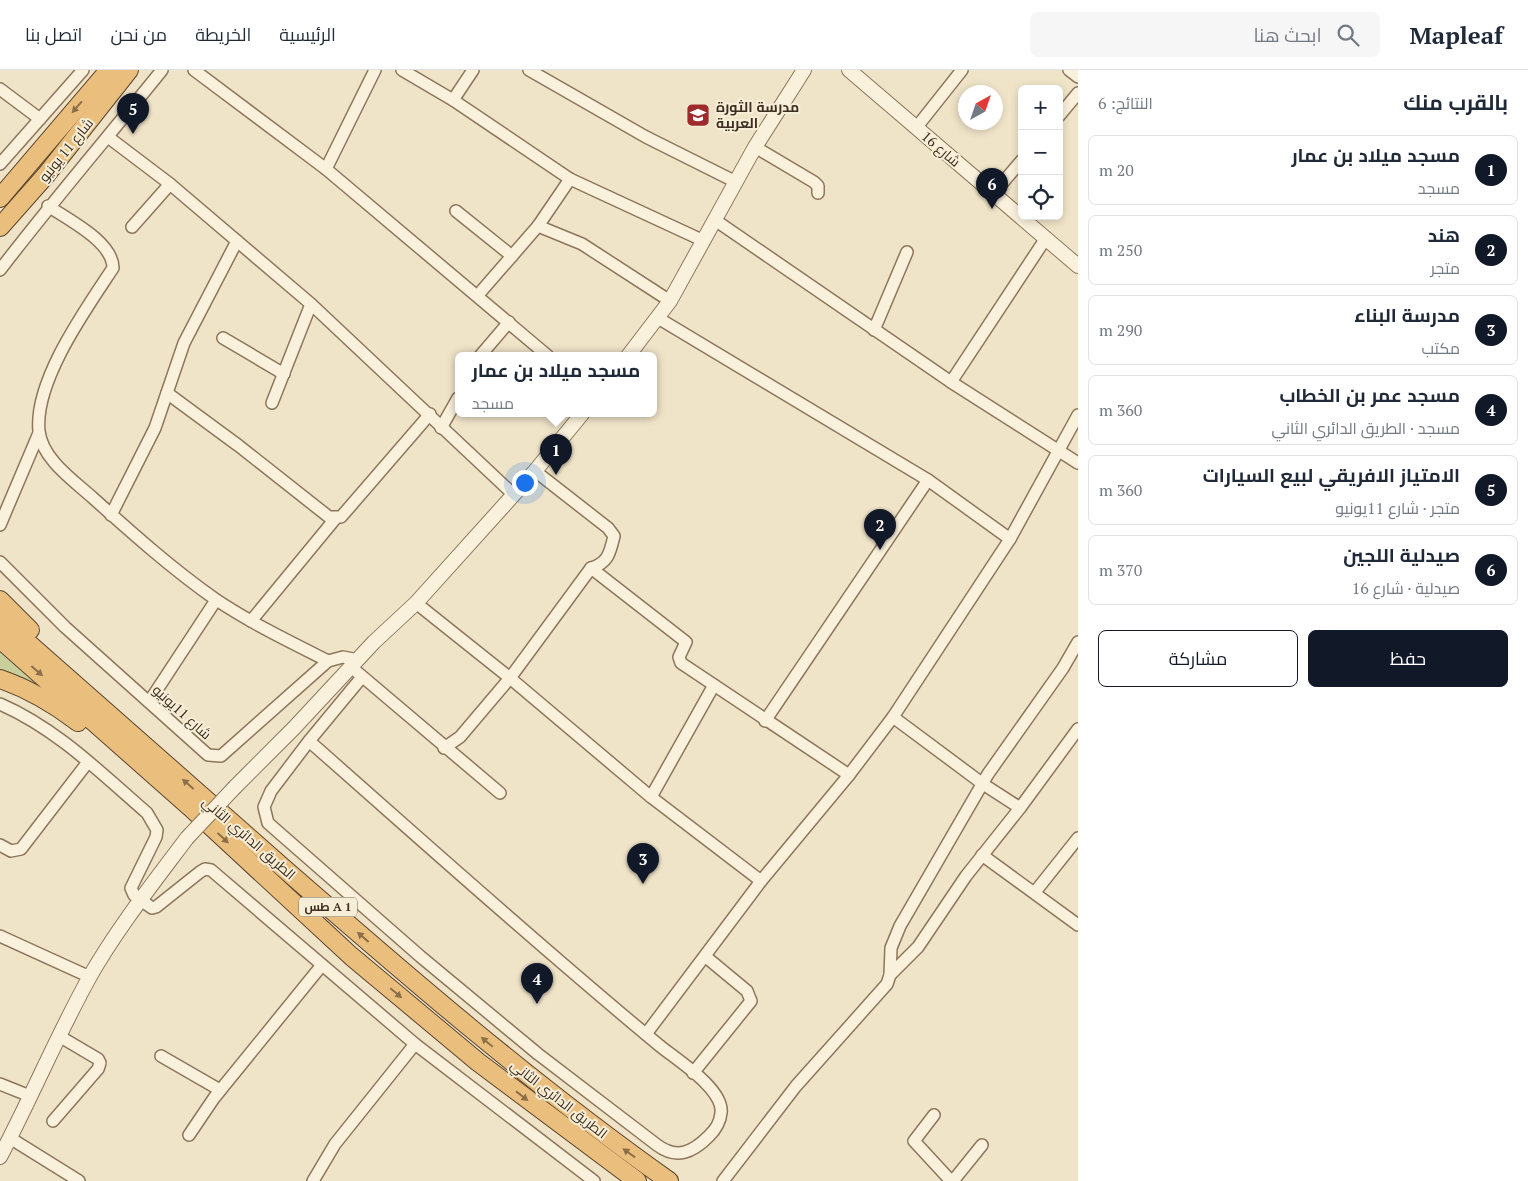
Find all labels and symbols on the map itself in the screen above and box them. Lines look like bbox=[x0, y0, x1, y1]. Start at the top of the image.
north arrow bbox=[958, 85, 1003, 130]
pin: 5 bbox=[117, 93, 149, 134]
place label: مدرسة الثورة العربية bbox=[716, 97, 799, 132]
one-way arrow bbox=[72, 101, 83, 113]
school or university icon: مدرسة الثورة العربية bbox=[685, 102, 711, 128]
street label: شارع 11 يونيو bbox=[34, 114, 97, 185]
street label: شارع 16 bbox=[918, 127, 965, 171]
pin: 6 bbox=[976, 168, 1008, 209]
pin: 1 bbox=[540, 434, 572, 475]
your location bbox=[512, 470, 538, 496]
pin: 2 bbox=[864, 509, 896, 550]
one-way arrow bbox=[30, 665, 42, 677]
street label: شارع 11يونيو bbox=[149, 680, 216, 743]
one-way arrow bbox=[182, 778, 194, 790]
street label: الطريق الدائري الثاني bbox=[197, 792, 300, 886]
one-way arrow bbox=[216, 832, 228, 844]
pin: 3 bbox=[627, 843, 659, 884]
road number: طس A 1 bbox=[299, 898, 357, 916]
one-way arrow bbox=[356, 932, 369, 943]
pin: 4 bbox=[521, 963, 553, 1004]
one-way arrow bbox=[389, 988, 402, 999]
one-way arrow bbox=[480, 1037, 493, 1048]
street label: الطريق الدائري الثاني bbox=[505, 1055, 612, 1145]
one-way arrow bbox=[515, 1091, 528, 1101]
one-way arrow bbox=[623, 1147, 636, 1158]

